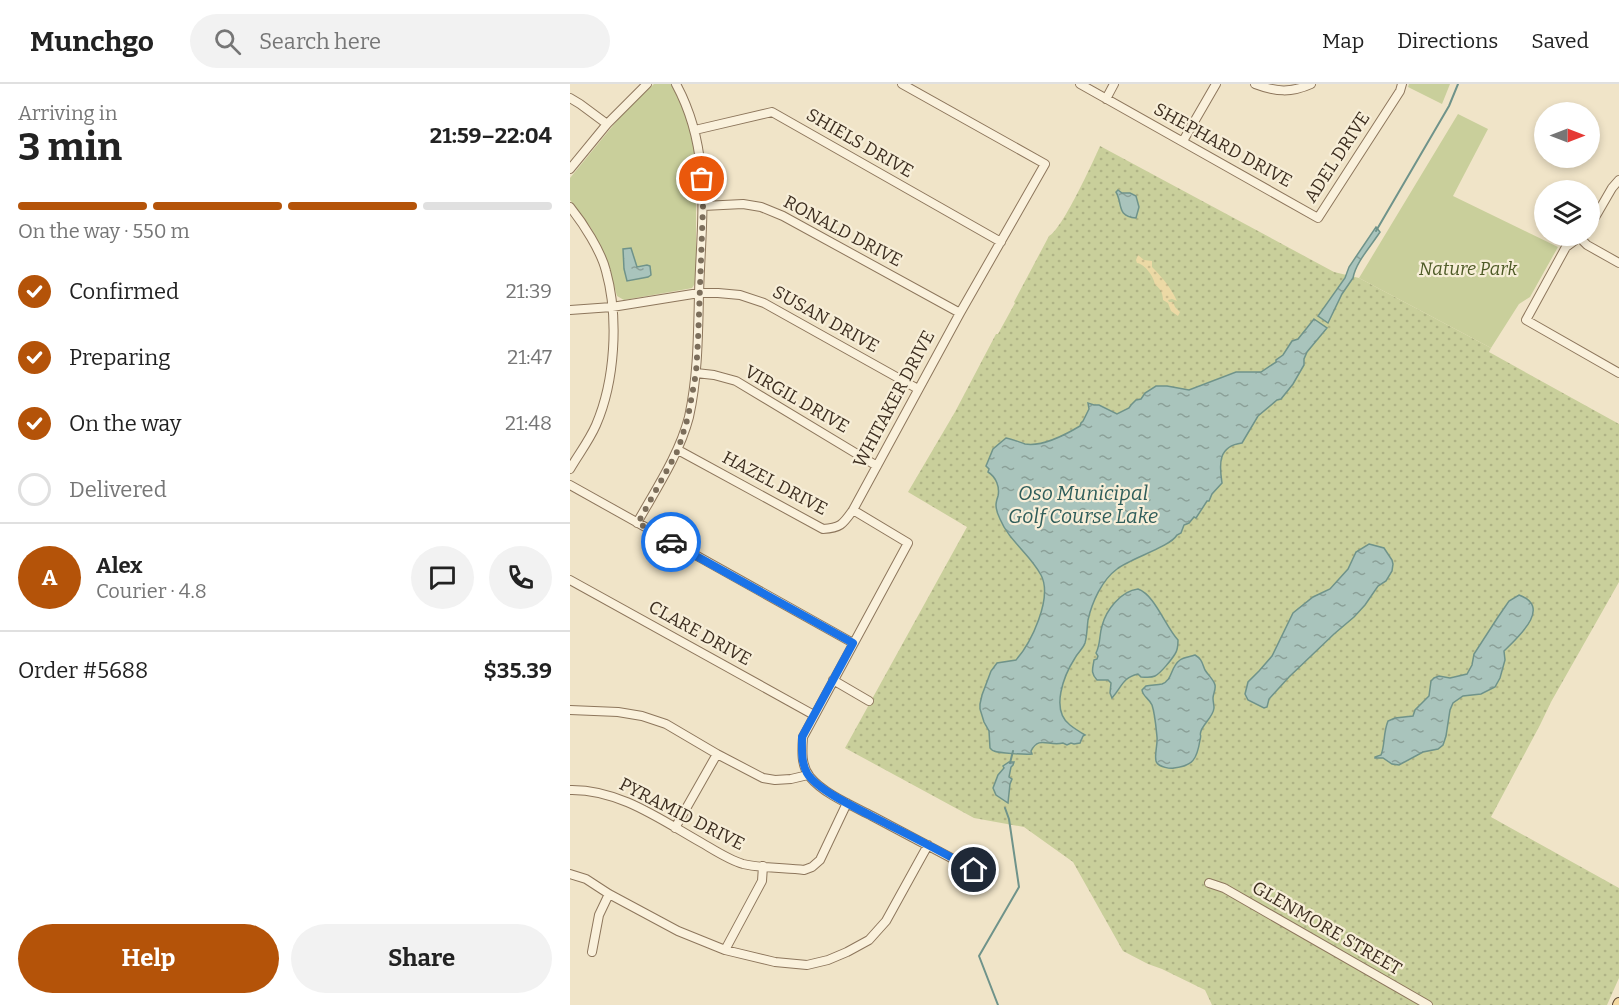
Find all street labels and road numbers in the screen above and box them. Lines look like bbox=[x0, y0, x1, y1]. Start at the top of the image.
street label: SHEPHARD DRIVE bbox=[1150, 98, 1296, 192]
street label: SHIELS DRIVE bbox=[803, 104, 917, 182]
street label: ADEL DRIVE bbox=[1300, 108, 1374, 206]
street label: RONALD DRIVE bbox=[780, 190, 906, 272]
street label: SUSAN DRIVE bbox=[769, 281, 883, 357]
street label: WHITAKER DRIVE bbox=[849, 327, 939, 471]
street label: VIRGIL DRIVE bbox=[741, 360, 853, 438]
street label: HAZEL DRIVE bbox=[719, 446, 831, 520]
street label: CLARE DRIVE bbox=[645, 596, 755, 670]
street label: PYRAMID DRIVE bbox=[616, 773, 748, 855]
street label: GLENMORE STREET bbox=[1248, 876, 1406, 980]

